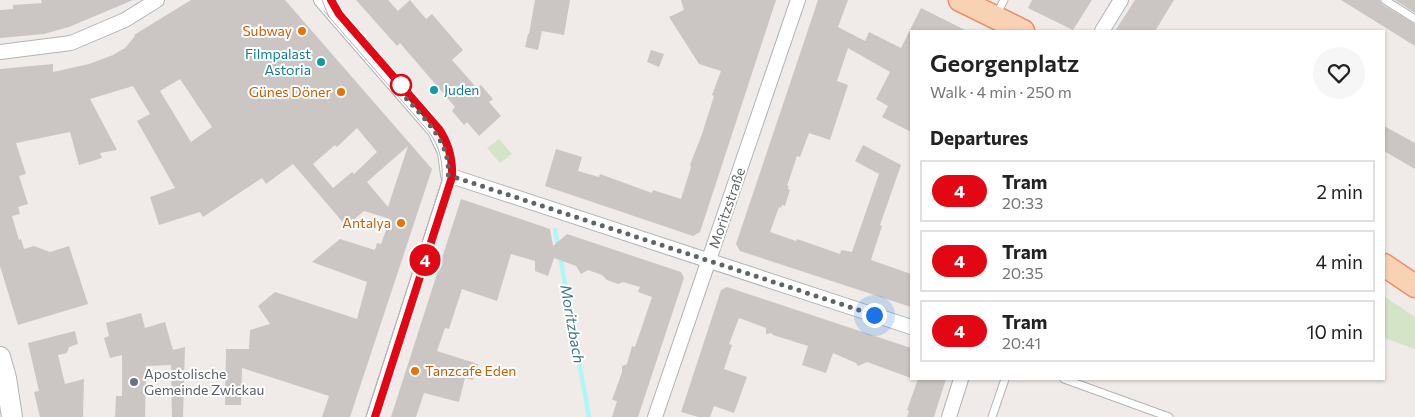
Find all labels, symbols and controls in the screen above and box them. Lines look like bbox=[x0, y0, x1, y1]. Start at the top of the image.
place label: Subway bbox=[242, 22, 292, 39]
marker: Subway bbox=[296, 25, 308, 37]
place label: Filmpalast Astoria bbox=[245, 45, 311, 78]
button: heart bbox=[1313, 47, 1365, 99]
text: Georgenplatz bbox=[930, 48, 1079, 77]
marker: Filmpalast Astoria bbox=[315, 56, 327, 68]
unlabelled marker bbox=[390, 74, 412, 96]
place label: Juden bbox=[444, 81, 479, 98]
text: Walk · 4 min · 250 m bbox=[930, 82, 1072, 101]
place label: Günes Döner bbox=[249, 83, 331, 100]
marker: Juden bbox=[428, 84, 440, 96]
marker: Günes Döner bbox=[335, 86, 347, 98]
text: Departures bbox=[930, 126, 1028, 149]
street label: Moritzstraße bbox=[705, 165, 748, 250]
text: Tram bbox=[1002, 170, 1047, 193]
text: 4 bbox=[954, 180, 965, 202]
text: 2 min bbox=[1316, 180, 1363, 203]
text: 20:33 bbox=[1002, 193, 1043, 212]
place label: Antalya bbox=[342, 214, 391, 231]
marker: Antalya bbox=[395, 217, 407, 229]
text: Tram bbox=[1002, 240, 1047, 263]
line badge: 4 bbox=[409, 244, 441, 276]
text: 4 bbox=[419, 249, 431, 271]
text: 4 bbox=[954, 250, 965, 272]
text: 4 min bbox=[1316, 250, 1363, 273]
text: 20:35 bbox=[1002, 263, 1043, 282]
water label: Moritzbach bbox=[557, 283, 589, 365]
your location bbox=[862, 303, 887, 328]
text: Tram bbox=[1002, 310, 1047, 333]
text: 4 bbox=[954, 320, 965, 342]
text: 10 min bbox=[1306, 320, 1363, 343]
text: 20:41 bbox=[1002, 333, 1041, 352]
place label: Tanzcafe Eden bbox=[425, 362, 516, 379]
place label: Apostolische Gemeinde Zwickau bbox=[144, 365, 264, 398]
marker: Tanzcafe Eden bbox=[409, 365, 421, 377]
marker: Apostolische Gemeinde Zwickau bbox=[128, 376, 140, 388]

